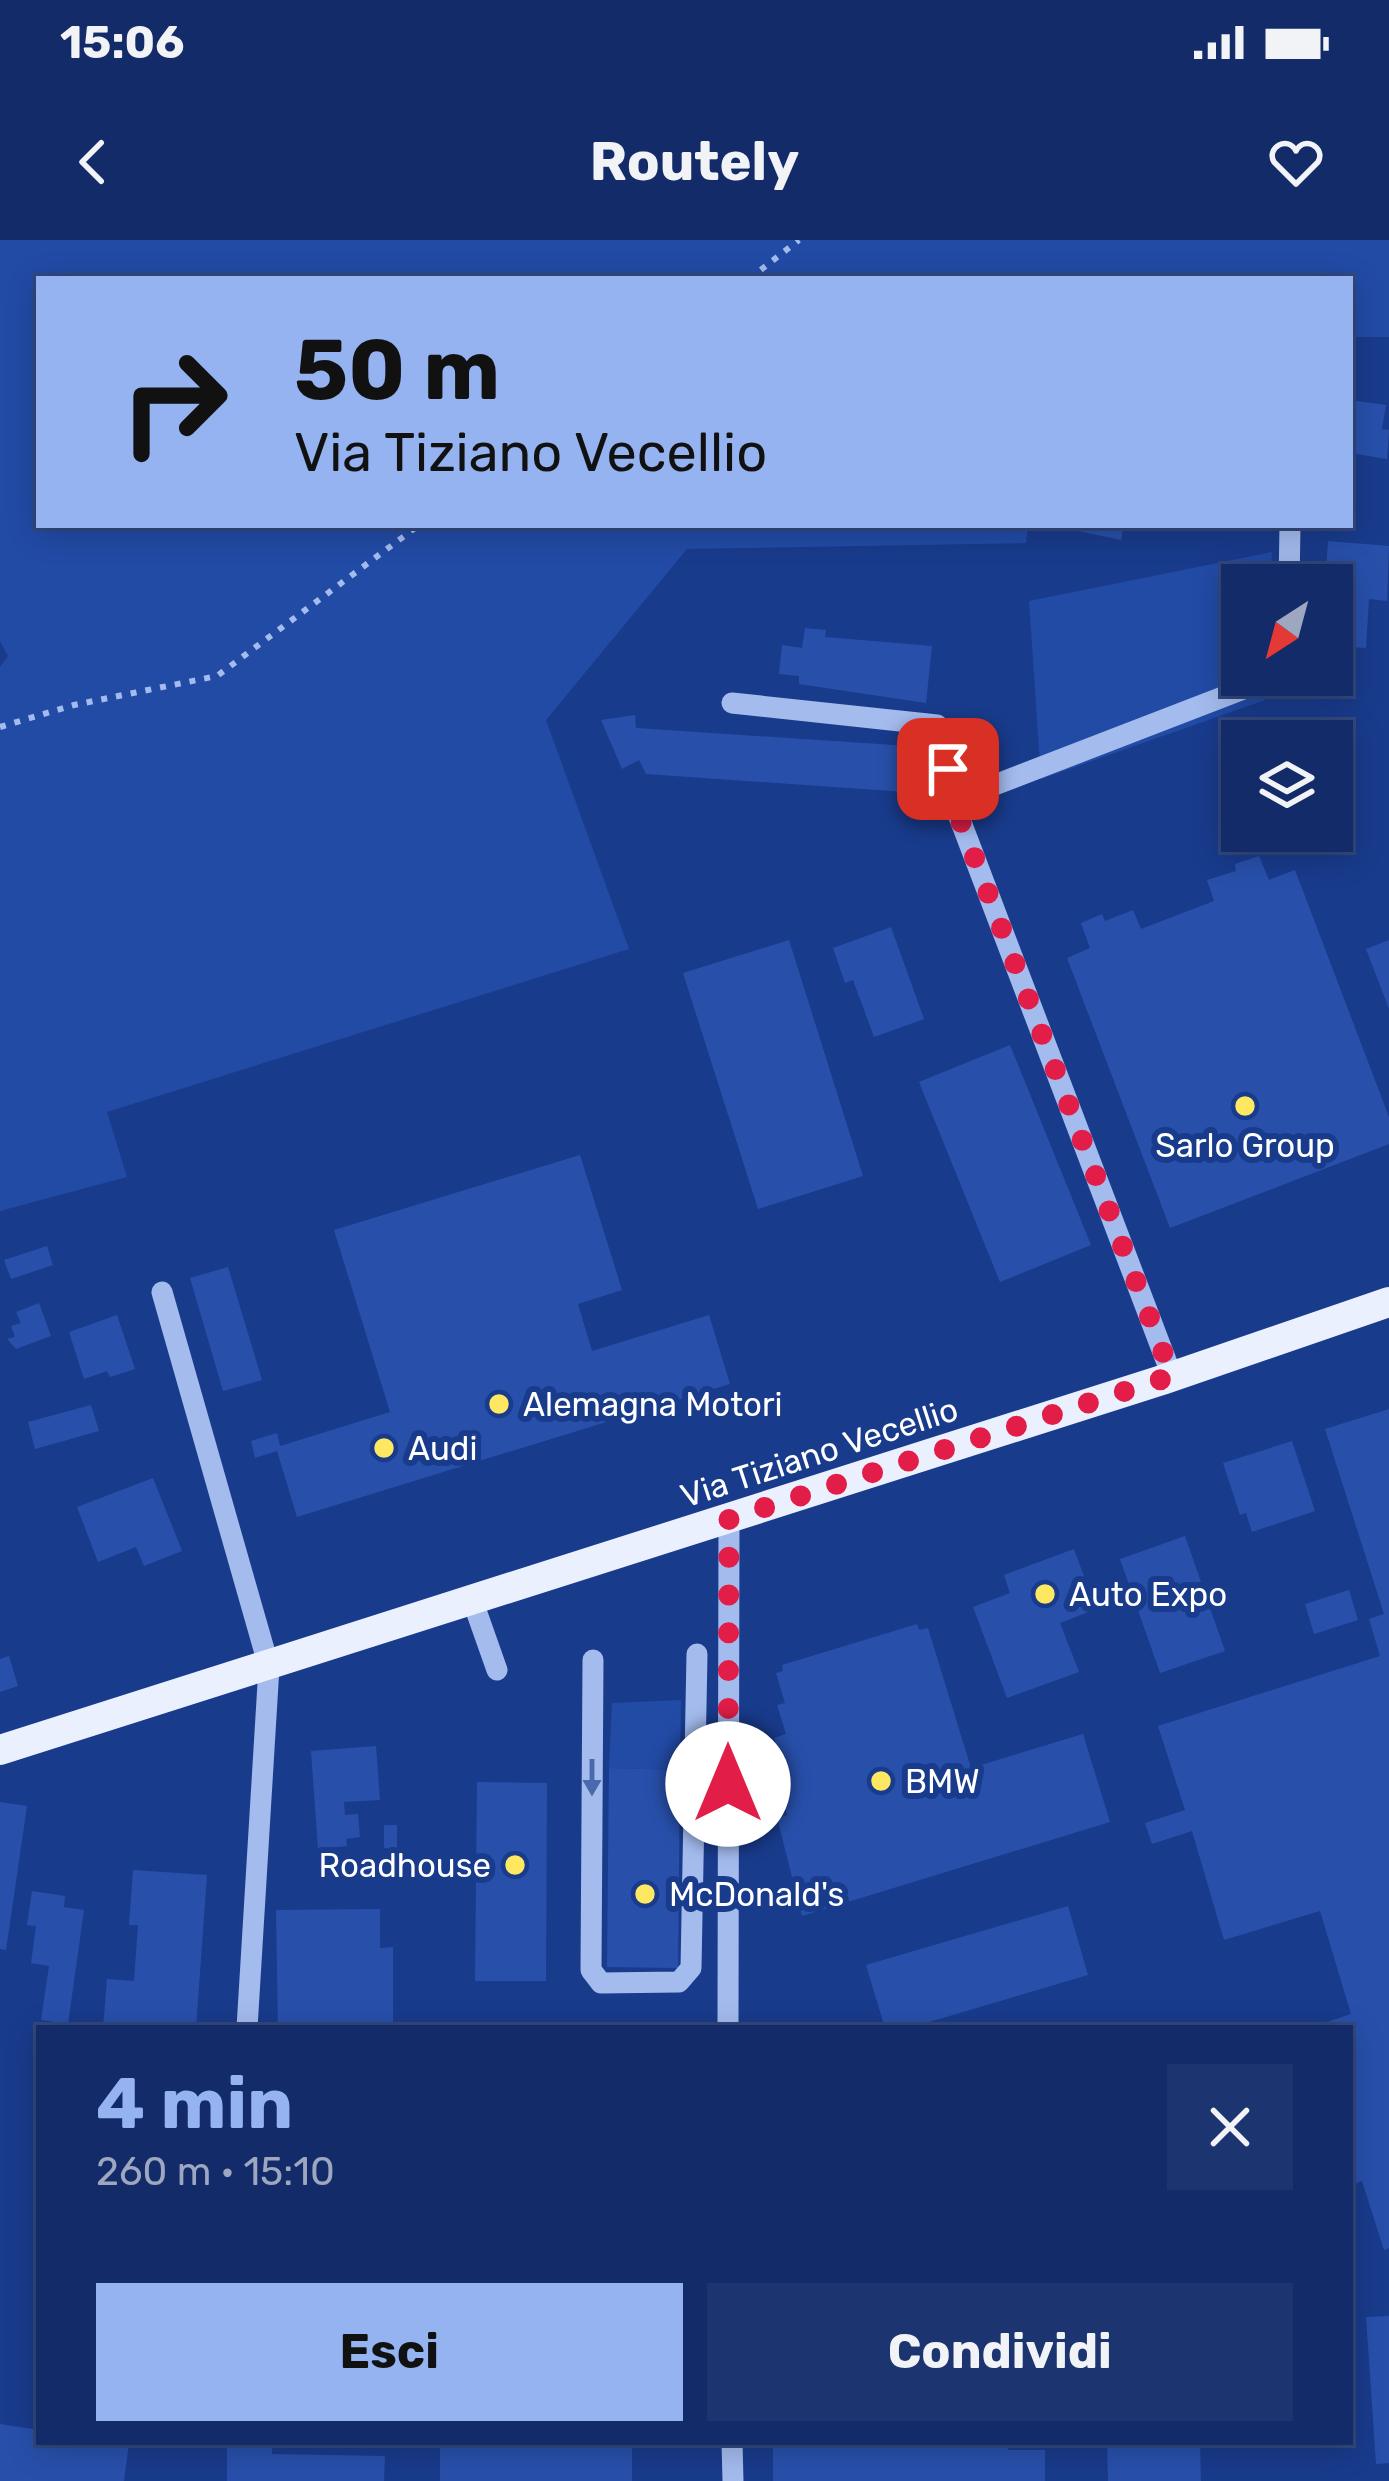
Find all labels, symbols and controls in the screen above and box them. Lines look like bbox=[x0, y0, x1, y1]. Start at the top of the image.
text: 15:06 bbox=[60, 16, 184, 69]
icon: back bbox=[60, 129, 126, 195]
icon: heart bbox=[1263, 129, 1329, 195]
text: Routely bbox=[590, 130, 799, 194]
text: 50 m bbox=[294, 320, 500, 420]
icon: right bbox=[96, 324, 252, 480]
text: Via Tiziano Vecellio bbox=[294, 421, 767, 485]
north arrow bbox=[1221, 564, 1353, 696]
map controls bbox=[1221, 564, 1353, 852]
pin bbox=[897, 718, 999, 820]
button: layers bbox=[1221, 720, 1353, 852]
icon: arrive bbox=[915, 736, 981, 802]
marker: Sarlo Group bbox=[1232, 1093, 1258, 1119]
place label: Sarlo Group bbox=[1155, 1126, 1335, 1165]
place label: Alemagna Motori bbox=[523, 1385, 783, 1424]
street label: Via Tiziano Vecellio bbox=[676, 1389, 963, 1516]
marker: Alemagna Motori bbox=[486, 1391, 512, 1417]
place label: Audi bbox=[408, 1429, 477, 1468]
marker: Audi bbox=[371, 1435, 397, 1461]
place label: Auto Expo bbox=[1069, 1575, 1227, 1614]
marker: Auto Expo bbox=[1032, 1581, 1058, 1607]
position arrow bbox=[665, 1721, 791, 1847]
one-way arrow bbox=[582, 1759, 602, 1797]
place label: BMW bbox=[905, 1762, 980, 1801]
marker: BMW bbox=[868, 1768, 894, 1794]
place label: Roadhouse bbox=[319, 1846, 491, 1885]
marker: Roadhouse bbox=[502, 1852, 528, 1878]
place label: McDonald's bbox=[669, 1875, 844, 1914]
marker: McDonald's bbox=[632, 1881, 658, 1907]
text: 4 min bbox=[96, 2061, 293, 2146]
button: close bbox=[1167, 2064, 1293, 2190]
text: 260 m · 15:10 bbox=[96, 2149, 335, 2195]
button: Esci bbox=[96, 2283, 683, 2421]
button: Condividi bbox=[707, 2283, 1293, 2421]

